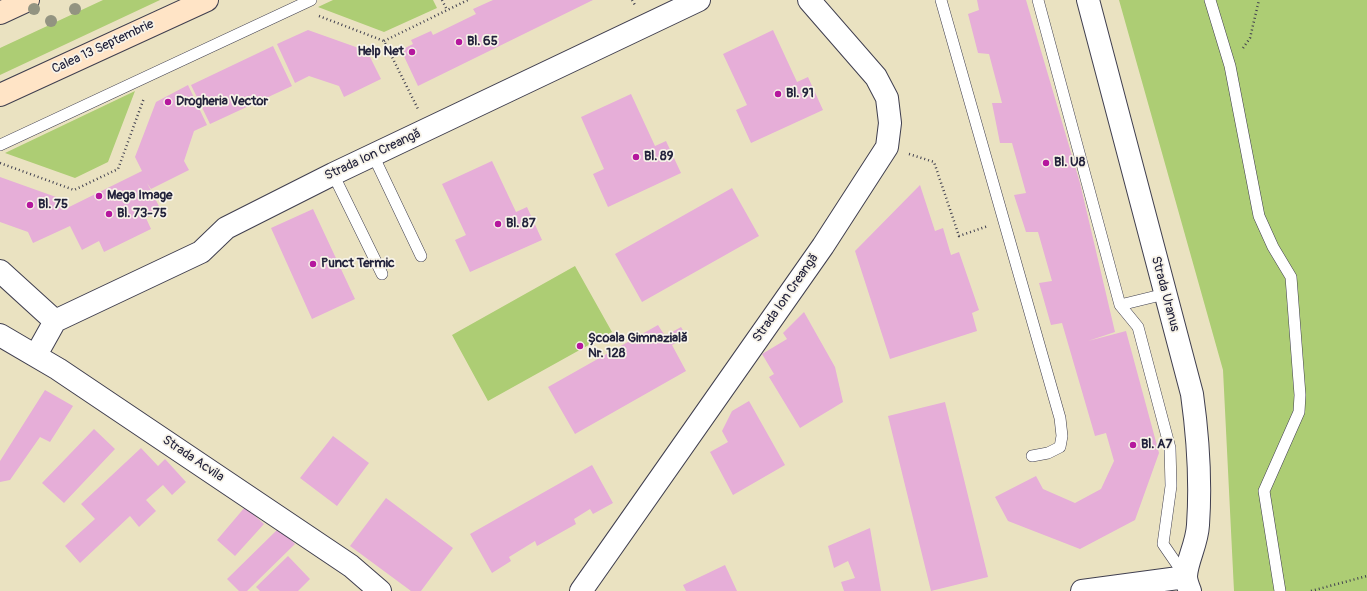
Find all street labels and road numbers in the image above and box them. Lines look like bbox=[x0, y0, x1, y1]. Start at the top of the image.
street label: Calea 13 Septembrie bbox=[50, 17, 156, 77]
street label: Strada Ion Creangă bbox=[322, 126, 424, 184]
street label: Strada Ion Creangă bbox=[750, 251, 822, 345]
street label: Strada Uranus bbox=[1147, 255, 1183, 333]
street label: Strada Acvila bbox=[159, 433, 227, 485]

